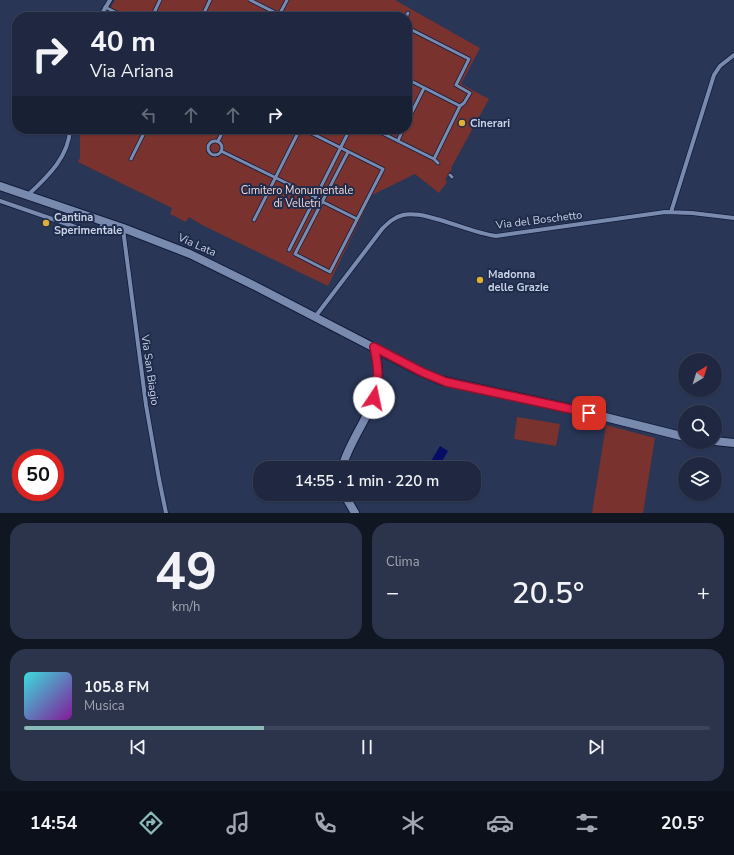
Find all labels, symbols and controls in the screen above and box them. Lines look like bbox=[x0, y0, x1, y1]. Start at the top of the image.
text: 40 m bbox=[90, 23, 156, 61]
icon: right bbox=[24, 28, 76, 80]
text: Via Ariana bbox=[90, 59, 174, 83]
icon: left bbox=[138, 104, 160, 126]
icon: ahead bbox=[180, 104, 202, 126]
icon: ahead bbox=[222, 104, 244, 126]
icon: right bbox=[264, 104, 286, 126]
place label: Cinerari bbox=[470, 116, 510, 131]
marker: Cinerari bbox=[457, 118, 467, 128]
park label: Cimitero Monumentale di Velletri bbox=[241, 183, 353, 211]
street label: Via del Boschetto bbox=[494, 207, 583, 233]
place label: Cantina Sperimentale bbox=[54, 210, 122, 238]
marker: Cantina Sperimentale bbox=[41, 218, 51, 228]
street label: Via Lata bbox=[175, 230, 219, 260]
place label: Madonna delle Grazie bbox=[488, 267, 549, 295]
marker: Madonna delle Grazie bbox=[475, 275, 485, 285]
street label: Via San Biagio bbox=[137, 333, 162, 406]
north arrow bbox=[678, 353, 722, 397]
map controls bbox=[678, 353, 722, 501]
position arrow bbox=[353, 377, 395, 419]
pin bbox=[572, 396, 606, 430]
icon: arrive bbox=[578, 402, 600, 424]
button: search bbox=[678, 405, 722, 449]
speed limit sign: 50 bbox=[12, 449, 64, 501]
button: layers bbox=[678, 457, 722, 501]
text: 14:55 · 1 min · 220 m bbox=[295, 471, 439, 491]
text: 49 bbox=[155, 536, 217, 607]
text: Clima bbox=[386, 553, 420, 571]
text: 20.5° bbox=[512, 573, 584, 614]
text: − bbox=[386, 578, 399, 608]
text: + bbox=[697, 578, 710, 608]
text: km/h bbox=[172, 598, 200, 616]
text: 105.8 FM bbox=[84, 677, 149, 697]
text: Musica bbox=[84, 697, 125, 715]
icon: previous bbox=[127, 736, 149, 758]
icon: pause bbox=[356, 736, 378, 758]
icon: next bbox=[585, 736, 607, 758]
icon: directions bbox=[137, 809, 165, 837]
icon: music bbox=[224, 809, 252, 837]
icon: phone bbox=[311, 809, 339, 837]
icon: climate bbox=[399, 809, 427, 837]
icon: car bbox=[486, 809, 514, 837]
icon: filters bbox=[573, 809, 601, 837]
text: 14:54 bbox=[30, 811, 77, 835]
text: 20.5° bbox=[661, 811, 704, 835]

